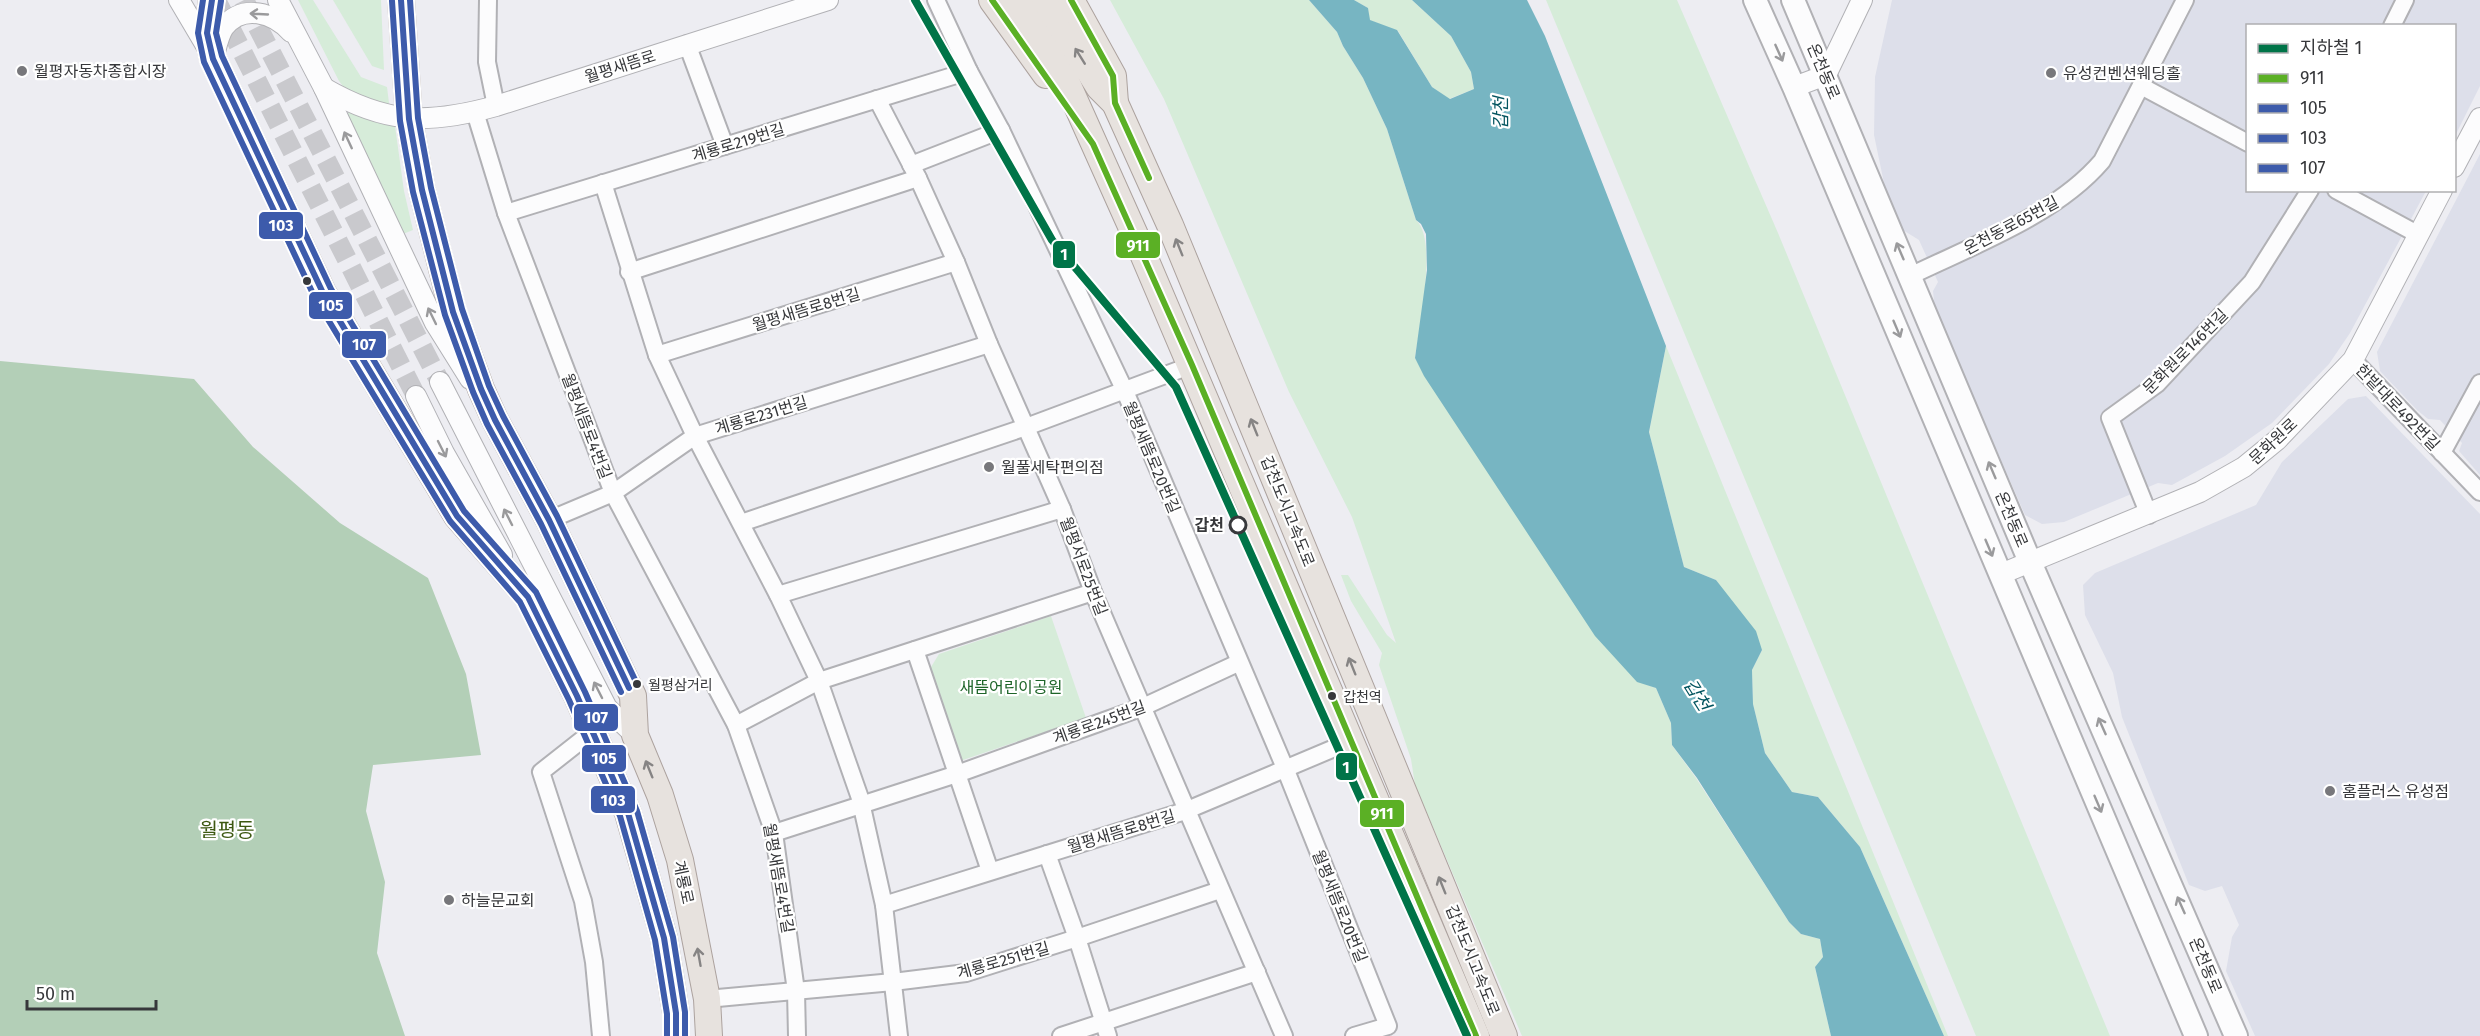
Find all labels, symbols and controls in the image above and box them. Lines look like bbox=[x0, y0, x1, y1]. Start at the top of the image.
one-way arrow bbox=[249, 9, 269, 20]
legend bbox=[2246, 24, 2456, 192]
text: 지하철 1 bbox=[2300, 37, 2362, 59]
street label: 온천동로 bbox=[1803, 40, 1844, 102]
one-way arrow bbox=[1774, 44, 1785, 62]
street label: 월평새뜸로 bbox=[582, 46, 658, 87]
one-way arrow bbox=[1074, 48, 1086, 65]
place label: 월평자동차종합시장 bbox=[34, 62, 167, 81]
marker: 월평자동차종합시장 bbox=[15, 64, 29, 78]
place label: 유성컨벤션웨딩홀 bbox=[2063, 64, 2181, 83]
marker: 유성컨벤션웨딩홀 bbox=[2044, 66, 2058, 80]
text: 911 bbox=[2300, 67, 2324, 89]
water label: 갑천 bbox=[1490, 94, 1512, 130]
text: 105 bbox=[2300, 97, 2327, 119]
street label: 계룡로219번길 bbox=[689, 119, 787, 166]
text: 103 bbox=[2300, 127, 2327, 149]
one-way arrow bbox=[342, 132, 354, 150]
text: 107 bbox=[2300, 157, 2325, 179]
street label: 온천동로65번길 bbox=[1961, 192, 2062, 258]
line badge: 103 bbox=[258, 211, 304, 240]
text: 103 bbox=[269, 216, 293, 235]
line badge: 911 bbox=[1115, 231, 1161, 259]
text: 911 bbox=[1126, 236, 1150, 255]
one-way arrow bbox=[1173, 238, 1184, 257]
line badge: 1 bbox=[1052, 240, 1076, 269]
one-way arrow bbox=[1894, 243, 1905, 261]
text: 1 bbox=[1060, 245, 1068, 264]
unlabelled marker bbox=[301, 275, 313, 287]
street label: 월평새뜸로8번길 bbox=[750, 284, 862, 335]
line badge: 105 bbox=[308, 291, 353, 320]
text: 105 bbox=[318, 296, 344, 315]
street label: 문화원로146번길 bbox=[2139, 305, 2232, 398]
one-way arrow bbox=[425, 308, 437, 326]
one-way arrow bbox=[1892, 320, 1903, 338]
line badge: 107 bbox=[341, 330, 387, 359]
text: 107 bbox=[352, 335, 376, 354]
street label: 한밭대로492번길 bbox=[2352, 360, 2444, 454]
street label: 월평새뜸로4번길 bbox=[558, 371, 615, 482]
street label: 계룡로231번길 bbox=[712, 392, 810, 439]
street label: 월평새뜸로20번길 bbox=[1119, 398, 1184, 516]
street label: 문화원로 bbox=[2245, 414, 2302, 468]
one-way arrow bbox=[1248, 418, 1259, 437]
one-way arrow bbox=[437, 439, 448, 457]
street label: 갑천도시고속도로 bbox=[1257, 453, 1319, 570]
place label: 월풀세탁편의점 bbox=[1001, 458, 1104, 477]
marker: 월풀세탁편의점 bbox=[982, 460, 996, 474]
one-way arrow bbox=[1986, 461, 1997, 480]
street label: 온천동로 bbox=[1991, 488, 2032, 550]
one-way arrow bbox=[502, 509, 513, 527]
street label: 월평서로25번길 bbox=[1056, 514, 1111, 618]
place label: 갑천 bbox=[1195, 516, 1224, 535]
marker: 갑천 bbox=[1229, 516, 1247, 534]
one-way arrow bbox=[1984, 538, 1995, 556]
one-way arrow bbox=[1346, 657, 1357, 675]
water label: 갑천 bbox=[1679, 675, 1716, 717]
place label: 월평삼거리 bbox=[648, 677, 712, 694]
marker: 월평삼거리 bbox=[631, 678, 643, 690]
park label: 새뜸어린이공원 bbox=[959, 678, 1063, 697]
one-way arrow bbox=[592, 682, 603, 700]
place label: 갑천역 bbox=[1343, 689, 1382, 706]
marker: 갑천역 bbox=[1326, 690, 1338, 702]
street label: 계룡로245번길 bbox=[1050, 697, 1148, 748]
line badge: 107 bbox=[573, 703, 619, 732]
text: 107 bbox=[584, 708, 608, 727]
one-way arrow bbox=[2096, 717, 2107, 735]
line badge: 105 bbox=[581, 744, 627, 773]
text: 105 bbox=[591, 749, 617, 768]
line badge: 1 bbox=[1335, 752, 1358, 781]
text: 1 bbox=[1342, 758, 1350, 777]
one-way arrow bbox=[643, 760, 654, 779]
place label: 홈플러스 유성점 bbox=[2342, 782, 2449, 801]
marker: 홈플러스 유성점 bbox=[2323, 784, 2337, 798]
line badge: 103 bbox=[590, 785, 636, 814]
text: 103 bbox=[601, 791, 625, 810]
one-way arrow bbox=[2093, 795, 2104, 813]
line badge: 911 bbox=[1359, 799, 1405, 828]
text: 911 bbox=[1370, 804, 1394, 823]
street label: 월평새뜸로8번길 bbox=[1065, 806, 1177, 857]
district label: 월평동 bbox=[199, 818, 255, 842]
street label: 월평새뜸로4번길 bbox=[759, 822, 798, 935]
street label: 월평새뜸로20번길 bbox=[1308, 847, 1371, 965]
street label: 계룡로 bbox=[670, 859, 697, 906]
one-way arrow bbox=[1436, 876, 1447, 895]
place label: 하늘문교회 bbox=[461, 891, 535, 910]
marker: 하늘문교회 bbox=[442, 893, 456, 907]
one-way arrow bbox=[2174, 896, 2186, 914]
street label: 갑천도시고속도로 bbox=[1442, 902, 1504, 1019]
street label: 온천동로 bbox=[2185, 934, 2226, 996]
street label: 계룡로251번길 bbox=[955, 938, 1052, 983]
one-way arrow bbox=[693, 948, 704, 968]
scale bar bbox=[27, 973, 156, 1011]
text: 50 m bbox=[36, 983, 75, 1005]

